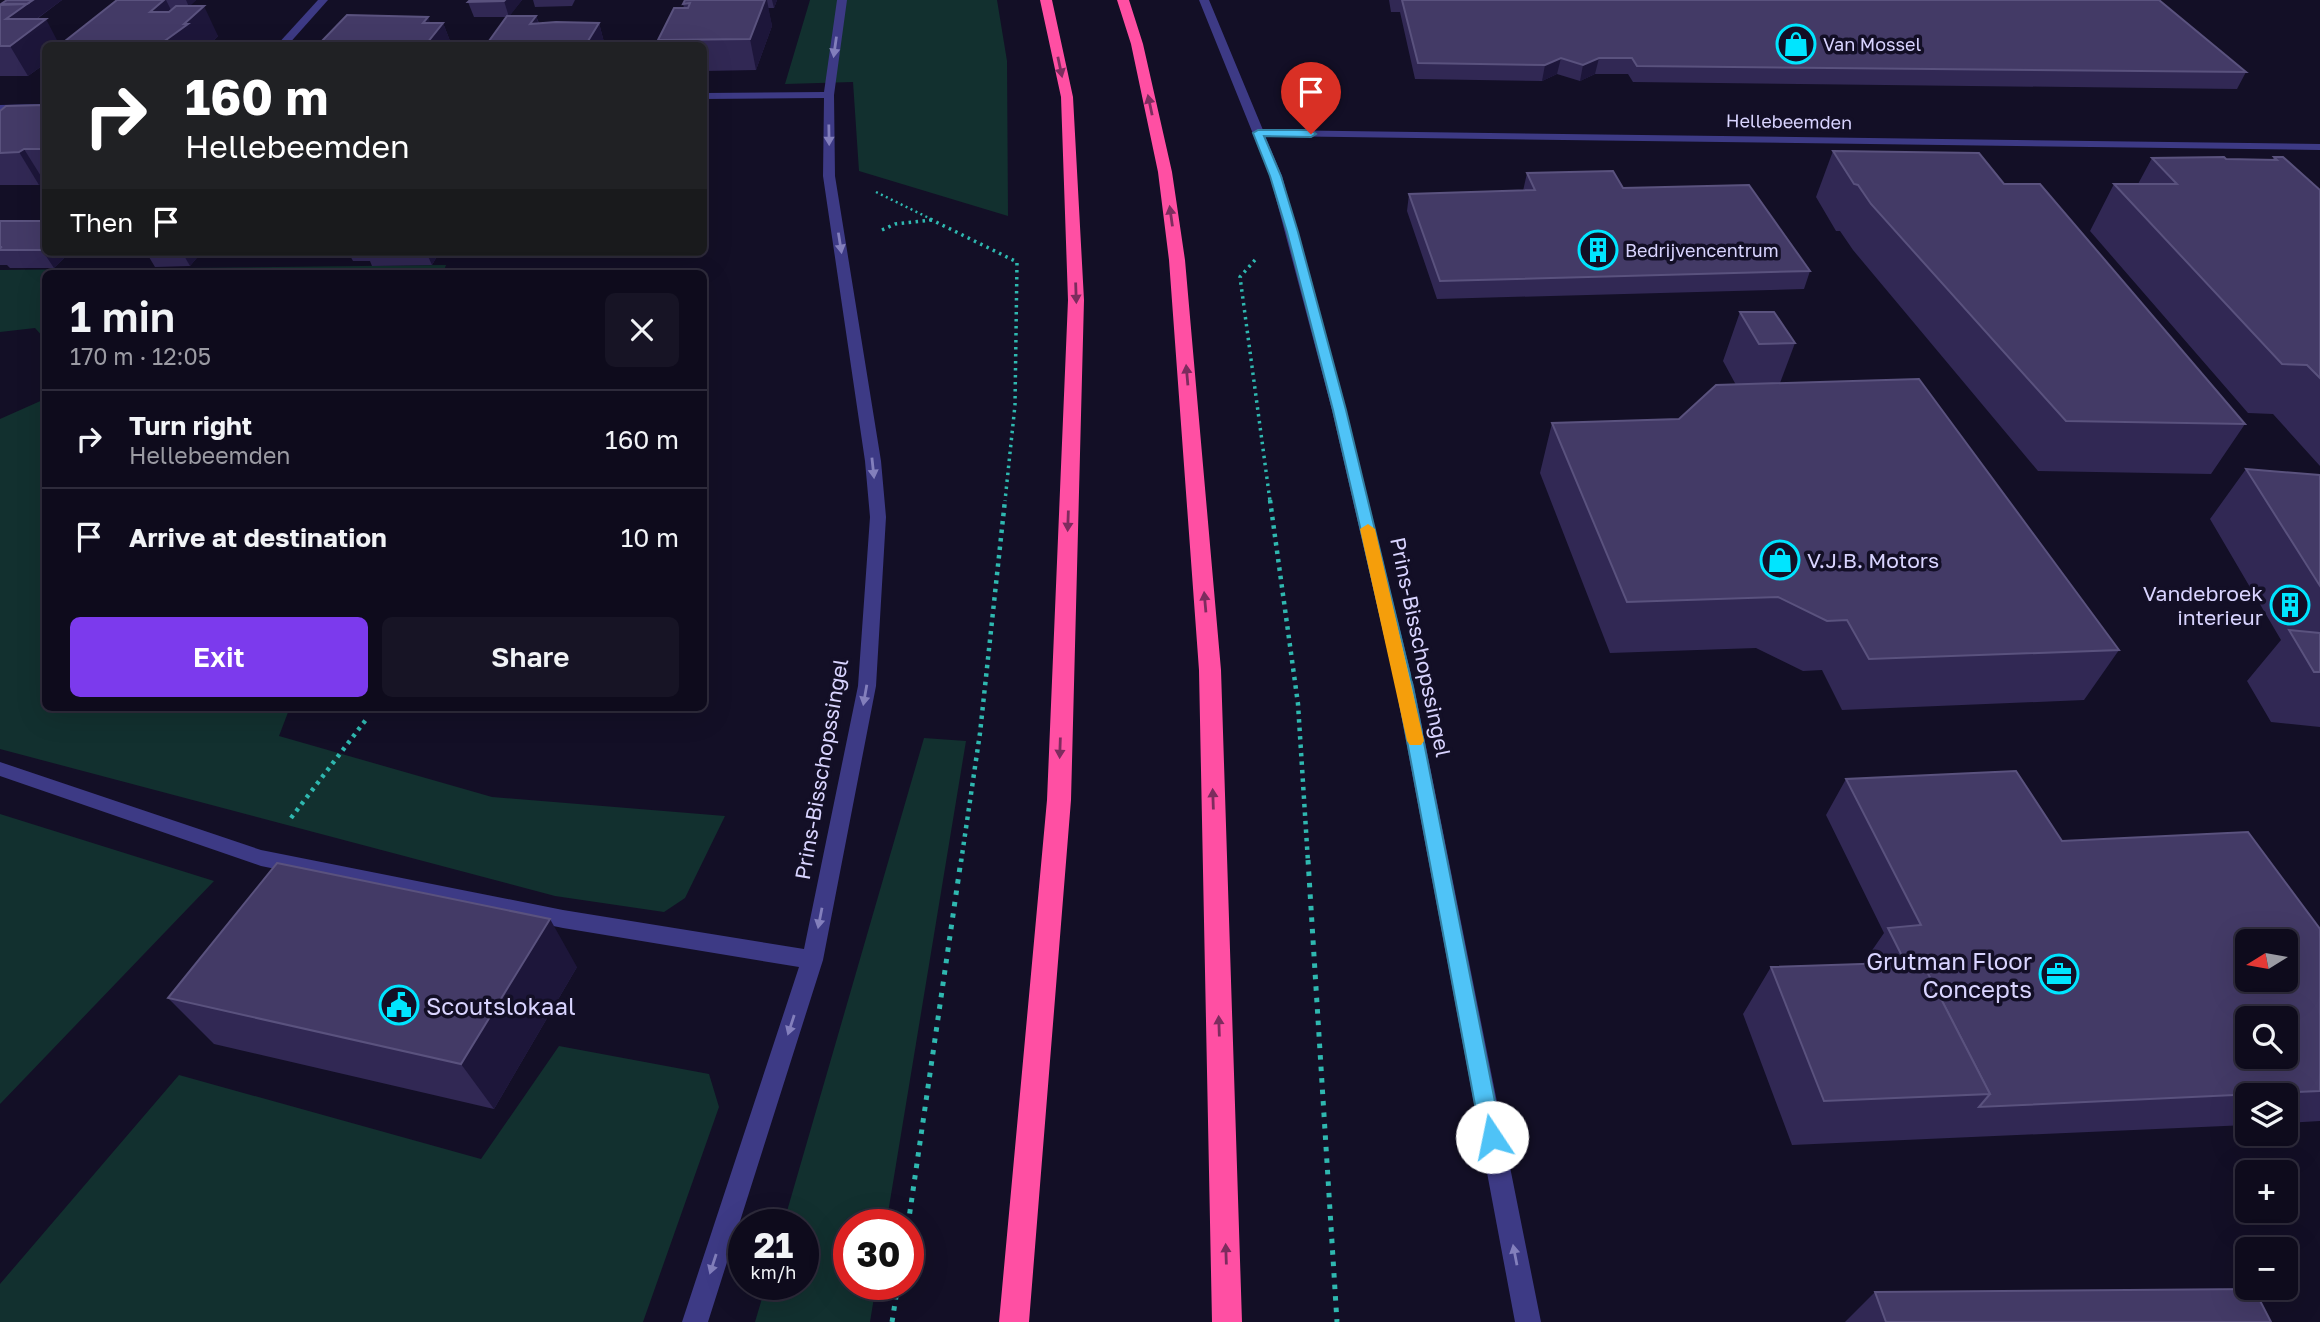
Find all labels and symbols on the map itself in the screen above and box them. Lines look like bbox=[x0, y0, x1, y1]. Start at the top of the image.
shop icon: Van Mossel bbox=[1775, 23, 1817, 65]
place label: Van Mossel bbox=[1823, 33, 1922, 55]
one-way arrow bbox=[829, 36, 840, 58]
one-way arrow bbox=[1055, 56, 1066, 78]
pin bbox=[1281, 62, 1341, 134]
one-way arrow bbox=[1145, 94, 1156, 116]
street label: Hellebeemden bbox=[1726, 109, 1852, 133]
one-way arrow bbox=[823, 124, 835, 146]
one-way arrow bbox=[1165, 205, 1176, 227]
building icon: Bedrijvencentrum bbox=[1577, 229, 1619, 271]
one-way arrow bbox=[835, 232, 846, 254]
place label: Bedrijvencentrum bbox=[1625, 239, 1779, 261]
one-way arrow bbox=[1070, 282, 1081, 304]
one-way arrow bbox=[1181, 364, 1192, 386]
one-way arrow bbox=[868, 457, 879, 479]
one-way arrow bbox=[1063, 510, 1074, 532]
street label: Prins-Bisschopssingel bbox=[1385, 535, 1457, 759]
shop icon: V.J.B. Motors bbox=[1759, 539, 1801, 581]
place label: V.J.B. Motors bbox=[1807, 547, 1939, 573]
place label: Vandebroek interieur bbox=[2143, 580, 2263, 630]
building icon: Vandebroek interieur bbox=[2269, 584, 2311, 626]
one-way arrow bbox=[1199, 591, 1210, 613]
street label: Prins-Bisschopssingel bbox=[789, 656, 853, 882]
one-way arrow bbox=[859, 684, 870, 706]
one-way arrow bbox=[1055, 737, 1066, 759]
one-way arrow bbox=[1208, 788, 1219, 810]
one-way arrow bbox=[814, 907, 825, 929]
north arrow bbox=[2235, 929, 2298, 992]
place label: Grutman Floor Concepts bbox=[1866, 946, 2032, 1003]
office icon: Grutman Floor Concepts bbox=[2038, 953, 2080, 995]
public building icon: Scoutslokaal bbox=[378, 984, 420, 1026]
place label: Scoutslokaal bbox=[426, 991, 576, 1020]
one-way arrow bbox=[785, 1014, 795, 1035]
one-way arrow bbox=[1214, 1015, 1225, 1037]
position arrow bbox=[1455, 1100, 1529, 1174]
speed limit sign: 30 bbox=[833, 1209, 924, 1300]
one-way arrow bbox=[1220, 1243, 1231, 1265]
one-way arrow bbox=[1509, 1244, 1520, 1266]
one-way arrow bbox=[708, 1254, 718, 1275]

